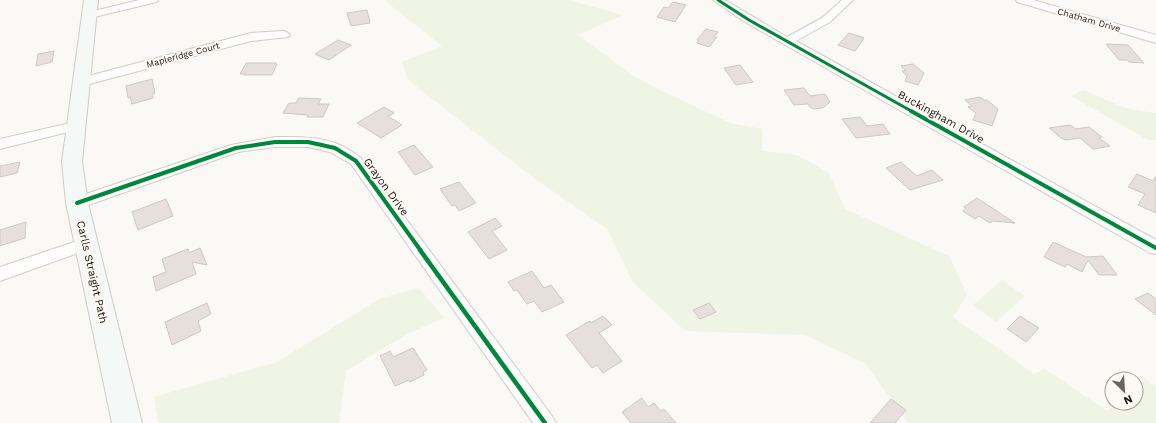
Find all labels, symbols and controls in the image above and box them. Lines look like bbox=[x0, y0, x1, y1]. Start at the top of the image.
street label: Chatham Drive bbox=[1056, 6, 1122, 34]
street label: Mapleridge Court bbox=[145, 40, 221, 70]
street label: Buckingham Drive bbox=[896, 88, 986, 146]
street label: Grayon Drive bbox=[361, 156, 411, 218]
street label: Carlls Straight Path bbox=[74, 219, 110, 325]
north arrow bbox=[1104, 371, 1144, 411]
text: N bbox=[1122, 392, 1134, 407]

